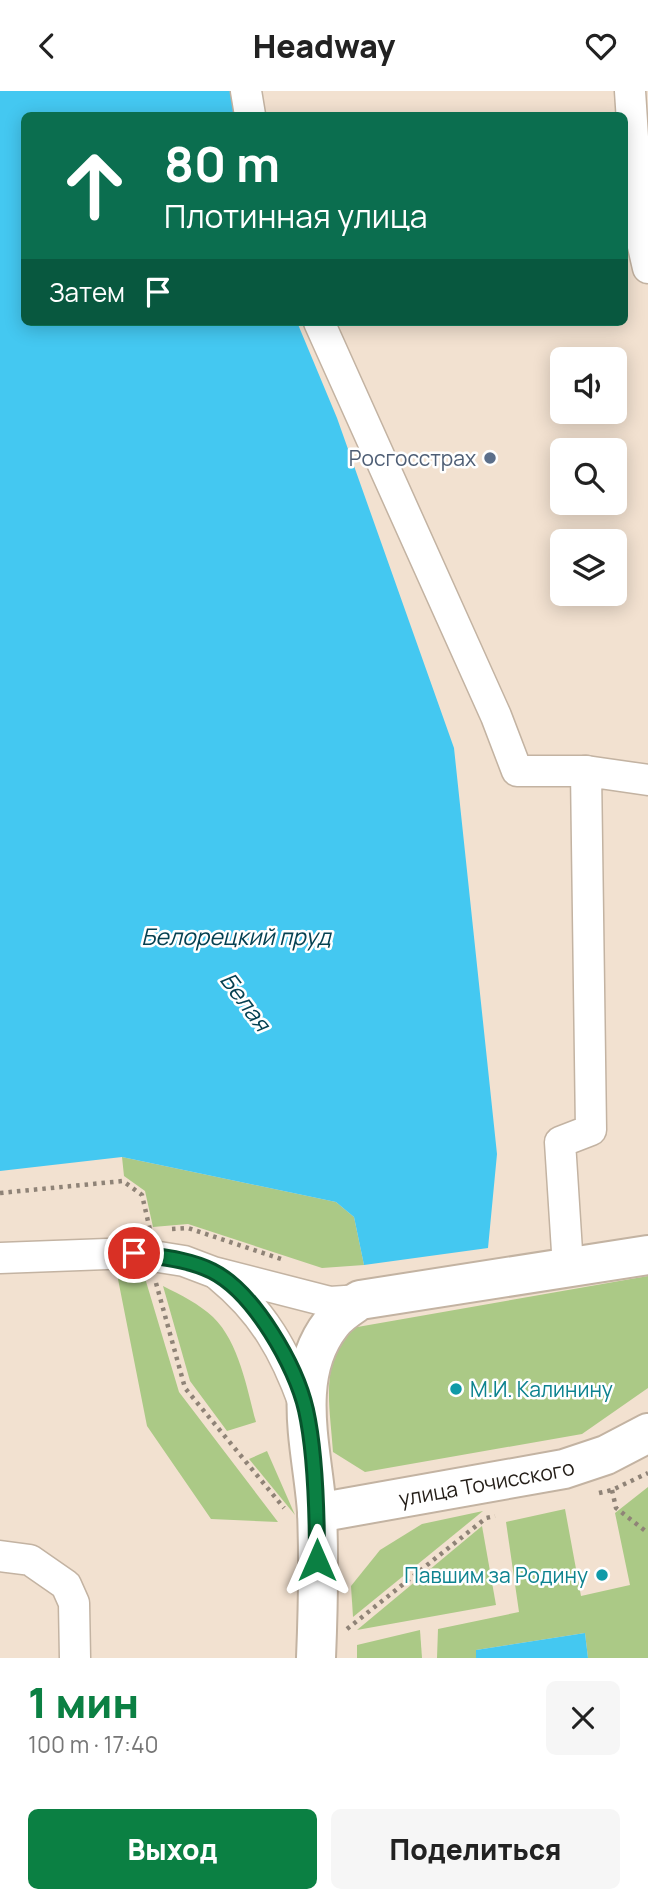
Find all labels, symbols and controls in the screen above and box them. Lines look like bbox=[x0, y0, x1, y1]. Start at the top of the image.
text: Headway bbox=[253, 24, 395, 68]
icon: back bbox=[28, 27, 66, 65]
icon: heart bbox=[582, 27, 620, 65]
text: 80 m bbox=[164, 130, 280, 197]
icon: ahead bbox=[49, 140, 140, 231]
text: Плотинная улица bbox=[164, 194, 428, 238]
icon: arrive bbox=[139, 273, 177, 311]
text: Затем bbox=[49, 274, 125, 310]
map controls bbox=[550, 347, 627, 606]
button: sound bbox=[550, 347, 627, 424]
button: search bbox=[550, 438, 627, 515]
place label: Росгосстрах bbox=[349, 444, 476, 472]
marker: Росгосстрах bbox=[482, 450, 498, 466]
button: layers bbox=[550, 529, 627, 606]
water label: Белорецкий пруд bbox=[141, 920, 332, 952]
water label: Белая bbox=[213, 965, 280, 1039]
pin bbox=[104, 1223, 164, 1283]
icon: arrive bbox=[115, 1234, 153, 1272]
place label: М.И. Калинину bbox=[470, 1375, 613, 1403]
marker: М.И. Калинину bbox=[448, 1381, 464, 1397]
street label: улица Точисского bbox=[396, 1453, 578, 1512]
position arrow bbox=[280, 1523, 354, 1597]
place label: Павшим за Родину bbox=[404, 1561, 588, 1589]
marker: Павшим за Родину bbox=[594, 1567, 610, 1583]
text: 1 мин bbox=[28, 1673, 139, 1731]
button: close bbox=[546, 1681, 620, 1755]
text: 100 m · 17:40 bbox=[28, 1728, 159, 1760]
button: Выход bbox=[28, 1809, 317, 1889]
button: Поделиться bbox=[331, 1809, 620, 1889]

